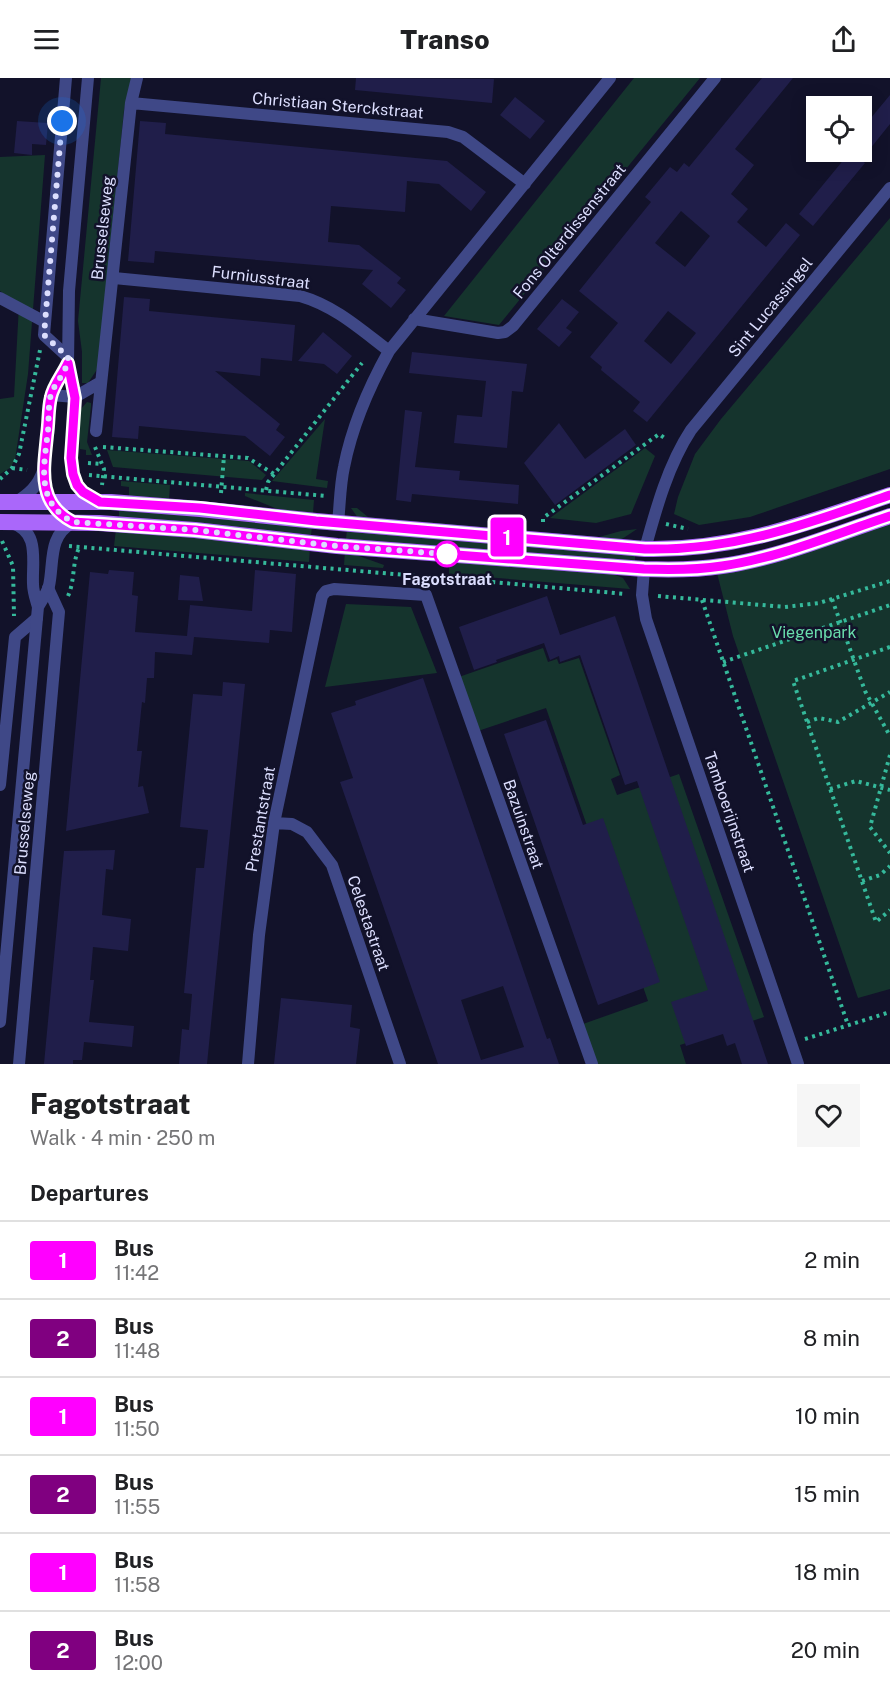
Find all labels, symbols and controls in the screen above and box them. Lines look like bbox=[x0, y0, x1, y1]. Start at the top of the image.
icon: menu bbox=[30, 23, 63, 56]
text: Transo bbox=[400, 23, 490, 55]
icon: share bbox=[827, 23, 860, 56]
street label: Christiaan Sterckstraat bbox=[251, 89, 424, 122]
map controls bbox=[806, 96, 872, 162]
button: locate bbox=[806, 96, 872, 162]
your location bbox=[47, 106, 77, 136]
street label: Fons Olterdissenstraat bbox=[509, 160, 630, 303]
street label: Brusselseweg bbox=[88, 175, 117, 281]
street label: Sint Lucassingel bbox=[724, 254, 816, 361]
street label: Furniusstraat bbox=[211, 262, 311, 293]
line badge: 1 bbox=[488, 518, 526, 556]
text: 1 bbox=[503, 525, 512, 550]
marker: Fagotstraat bbox=[434, 541, 460, 567]
place label: Fagotstraat bbox=[402, 570, 492, 589]
park label: Viegenpark bbox=[771, 623, 857, 642]
street label: Tamboerijnstraat bbox=[700, 749, 759, 875]
street label: Prestantstraat bbox=[242, 765, 279, 873]
street label: Brusselseweg bbox=[10, 770, 39, 876]
street label: Bazuinstraat bbox=[499, 777, 548, 871]
street label: Celestastraat bbox=[343, 873, 394, 974]
button: heart bbox=[797, 1084, 860, 1147]
text: Fagotstraat bbox=[30, 1087, 190, 1120]
text: Walk · 4 min · 250 m bbox=[30, 1126, 215, 1150]
text: Departures bbox=[30, 1180, 149, 1206]
text: Bus bbox=[114, 1235, 154, 1261]
text: 2 min bbox=[804, 1247, 860, 1273]
text: 1 bbox=[59, 1248, 68, 1273]
text: 11:42 bbox=[114, 1261, 159, 1285]
text: Bus bbox=[114, 1313, 154, 1339]
text: 8 min bbox=[803, 1325, 860, 1351]
text: 2 bbox=[56, 1326, 70, 1351]
text: 11:48 bbox=[114, 1339, 160, 1363]
text: Bus bbox=[114, 1391, 154, 1417]
text: 10 min bbox=[795, 1403, 860, 1429]
text: 1 bbox=[59, 1404, 68, 1429]
text: 11:50 bbox=[114, 1417, 160, 1441]
text: Bus bbox=[114, 1469, 154, 1495]
text: 15 min bbox=[794, 1481, 860, 1507]
text: 2 bbox=[56, 1482, 70, 1507]
text: 11:55 bbox=[114, 1495, 160, 1519]
text: Bus bbox=[114, 1547, 154, 1573]
text: 18 min bbox=[794, 1559, 860, 1585]
text: 1 bbox=[59, 1560, 68, 1585]
text: 11:58 bbox=[114, 1573, 161, 1597]
text: Bus bbox=[114, 1625, 154, 1651]
text: 20 min bbox=[791, 1637, 860, 1663]
text: 2 bbox=[56, 1638, 70, 1663]
text: 12:00 bbox=[114, 1651, 163, 1675]

